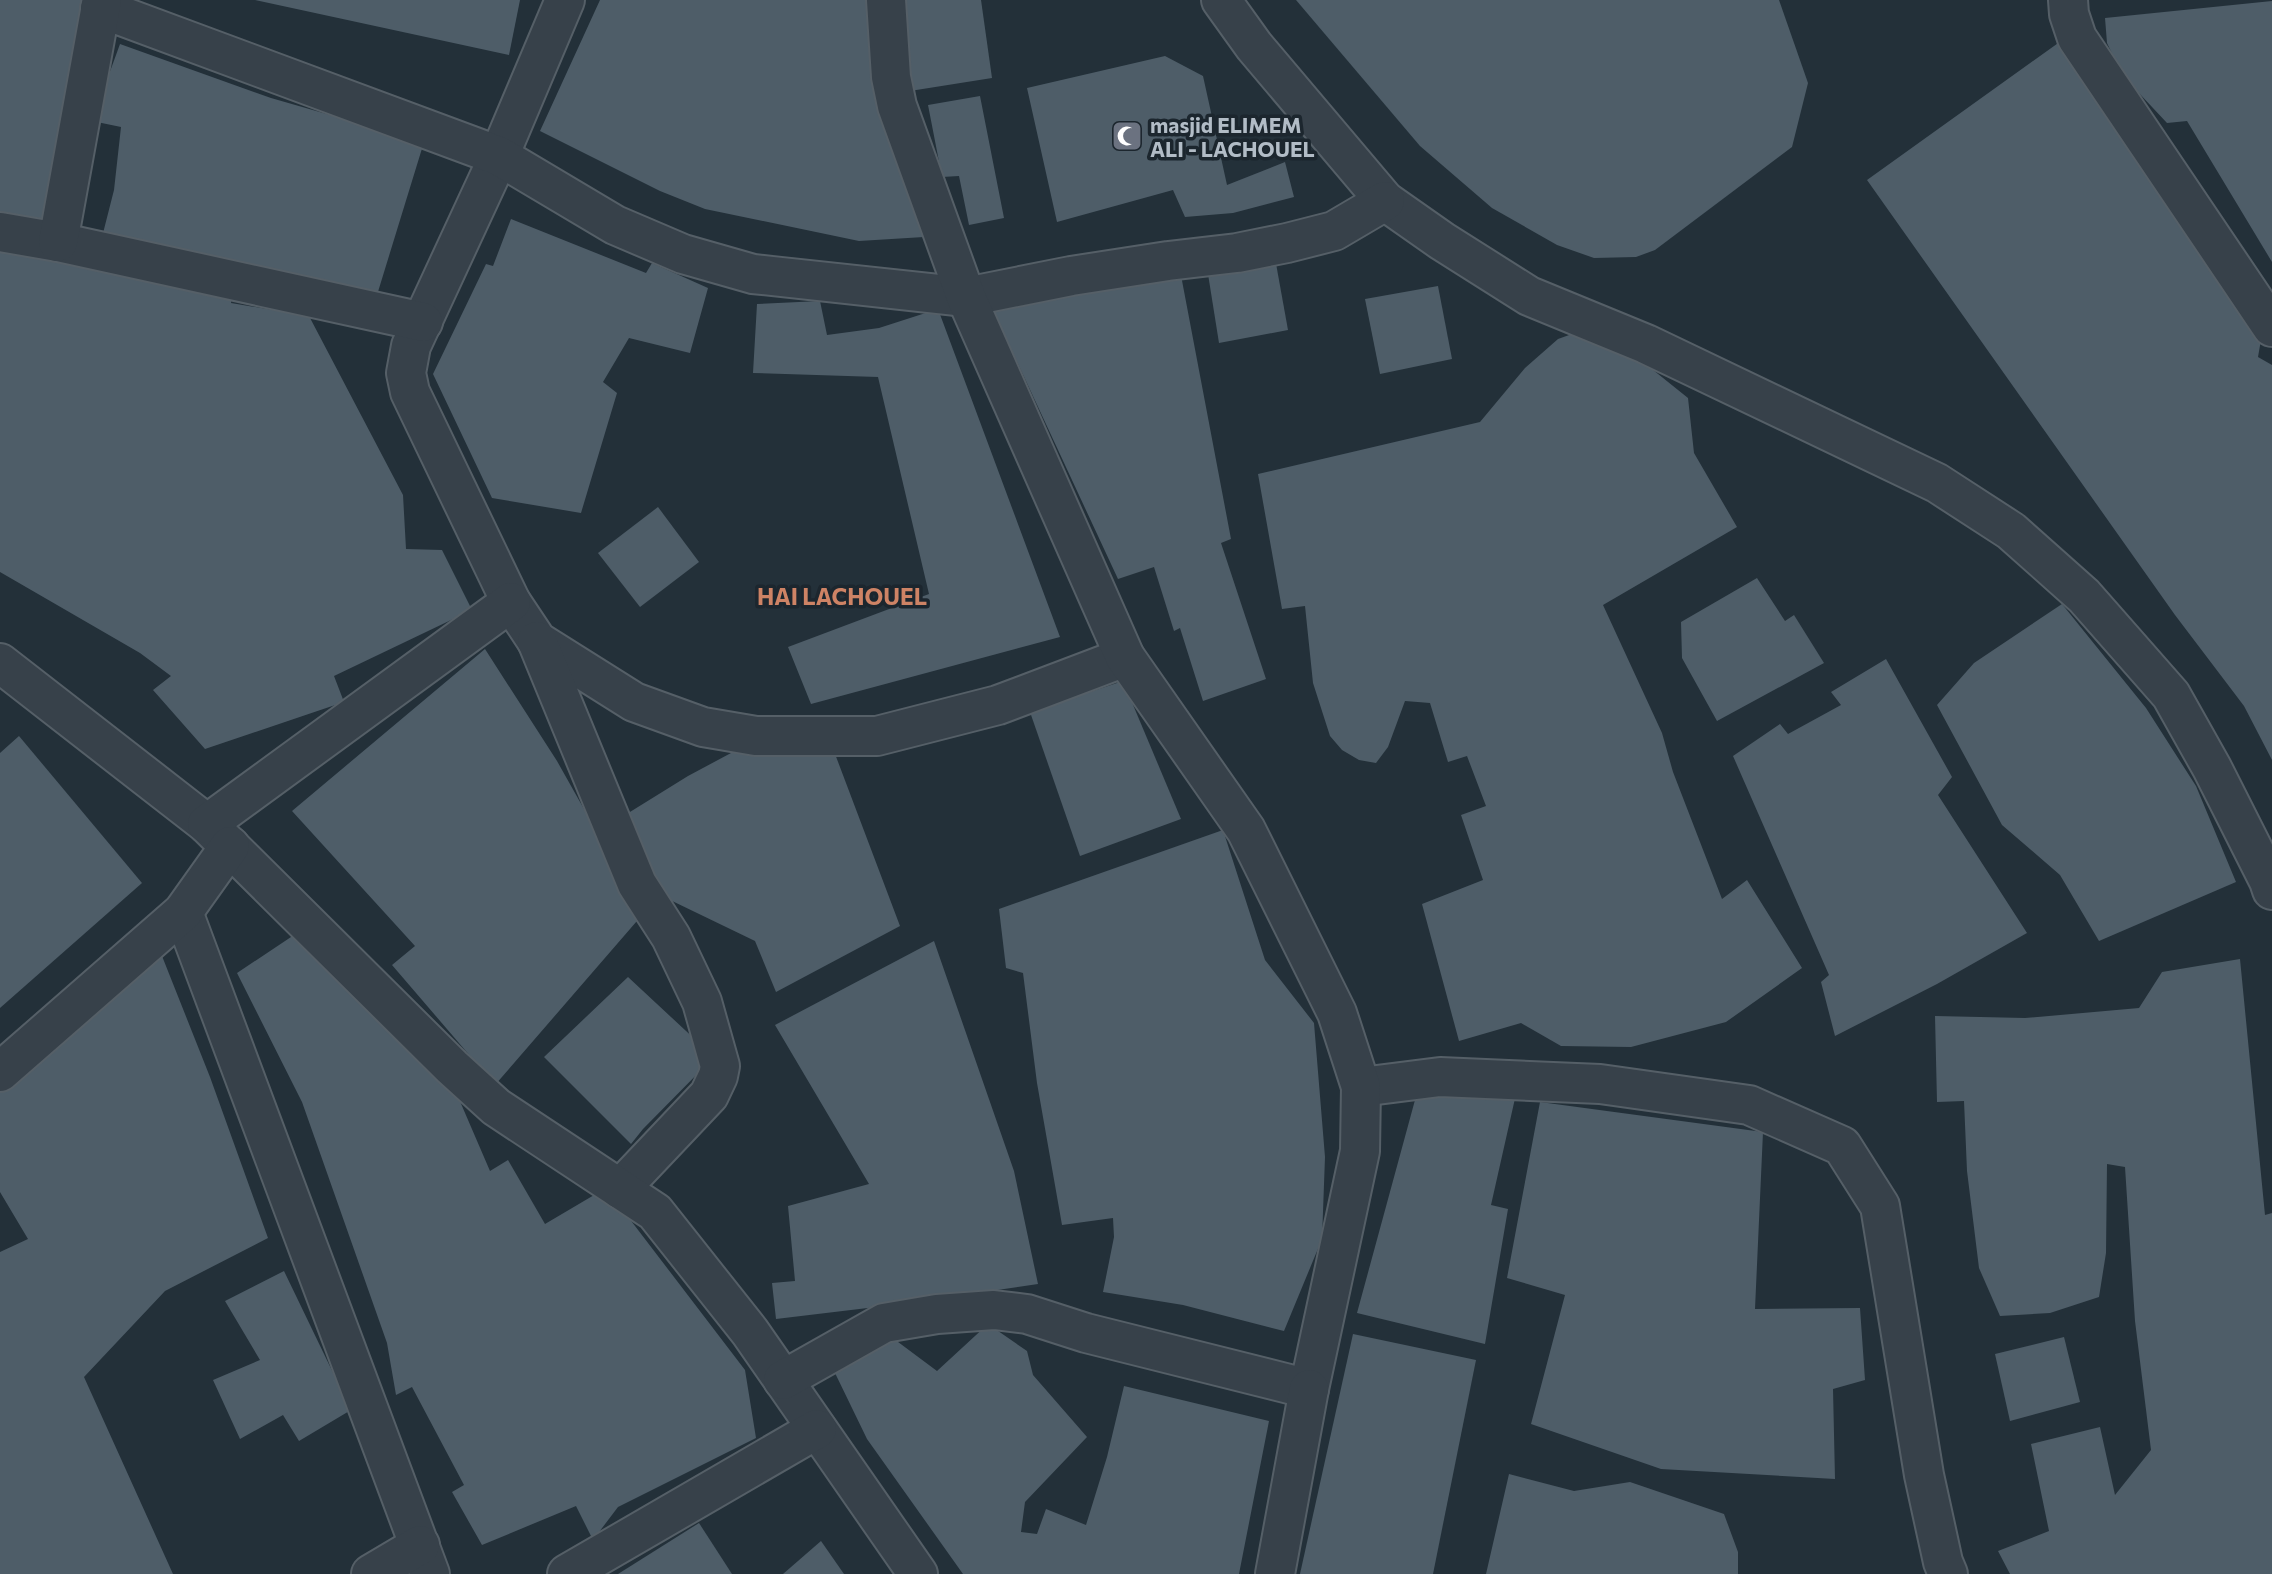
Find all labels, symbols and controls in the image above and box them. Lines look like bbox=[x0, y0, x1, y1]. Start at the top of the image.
place label: masjid ELIMEM ALI - LACHOUEL bbox=[1150, 112, 1315, 161]
mosque icon: masjid ELIMEM ALI - LACHOUEL bbox=[1110, 119, 1144, 153]
district label: HAI LACHOUEL bbox=[757, 582, 927, 610]

